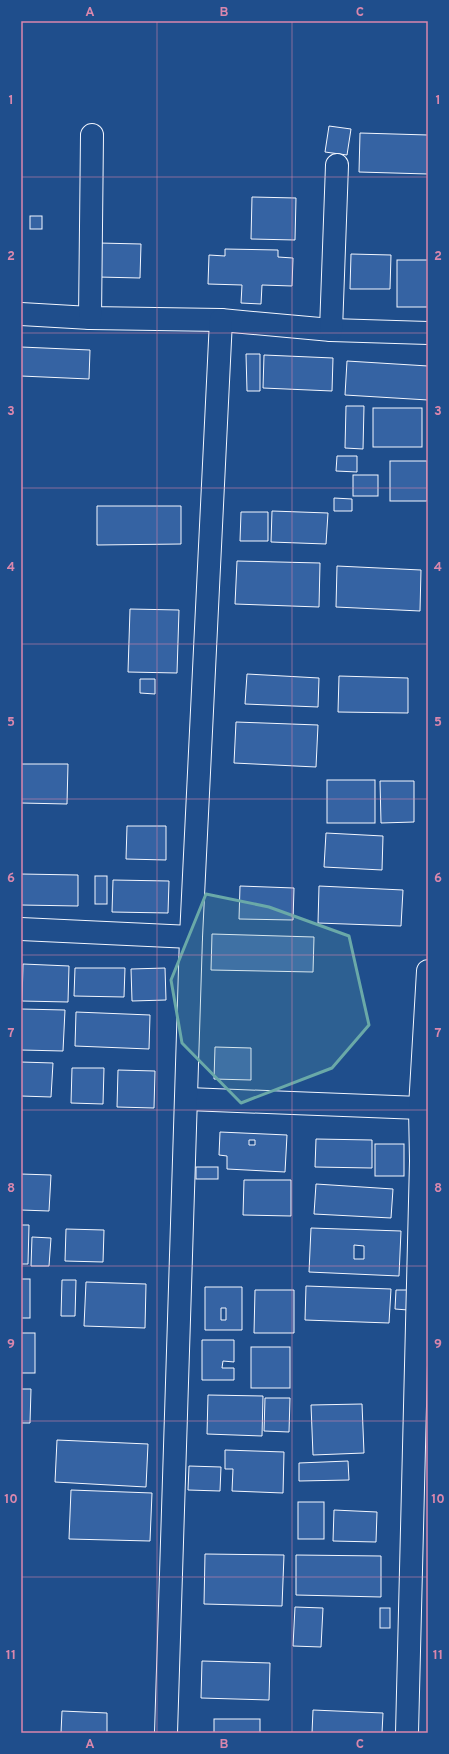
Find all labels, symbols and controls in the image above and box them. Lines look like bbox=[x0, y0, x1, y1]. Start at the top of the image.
text: A bbox=[85, 5, 95, 21]
text: B bbox=[220, 5, 229, 21]
text: C bbox=[356, 5, 364, 21]
text: 1 bbox=[8, 93, 14, 109]
text: 1 bbox=[435, 93, 441, 109]
text: 2 bbox=[7, 249, 15, 265]
text: 2 bbox=[434, 249, 442, 265]
text: 3 bbox=[7, 404, 15, 420]
text: 3 bbox=[434, 404, 442, 420]
text: 4 bbox=[7, 560, 15, 576]
text: 4 bbox=[434, 560, 442, 576]
text: 5 bbox=[7, 715, 15, 731]
text: 5 bbox=[434, 715, 442, 731]
text: 6 bbox=[7, 871, 15, 887]
text: 6 bbox=[434, 871, 442, 887]
text: 7 bbox=[8, 1026, 15, 1042]
text: 7 bbox=[435, 1026, 442, 1042]
text: 8 bbox=[7, 1181, 15, 1197]
text: 8 bbox=[434, 1181, 442, 1197]
text: 9 bbox=[7, 1337, 15, 1353]
text: 9 bbox=[434, 1337, 442, 1353]
text: 10 bbox=[4, 1492, 18, 1508]
text: 10 bbox=[431, 1492, 445, 1508]
text: 11 bbox=[6, 1648, 16, 1664]
text: 11 bbox=[433, 1648, 443, 1664]
text: A bbox=[85, 1737, 95, 1753]
text: B bbox=[220, 1737, 229, 1753]
text: C bbox=[356, 1737, 364, 1753]

